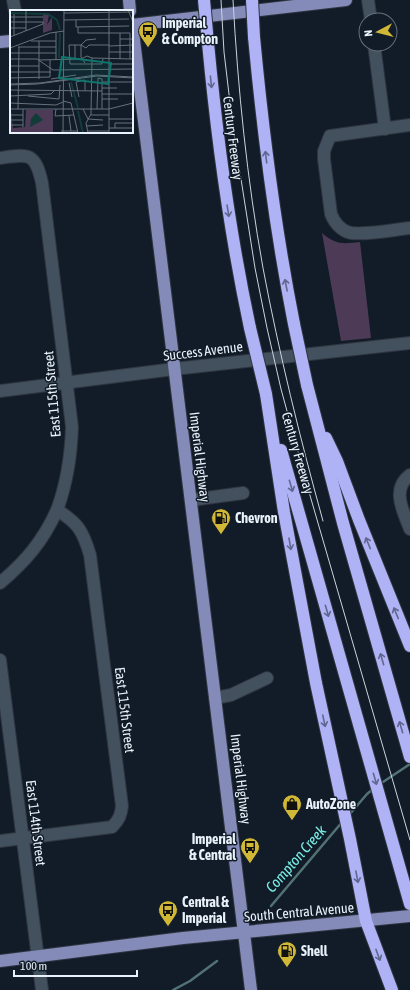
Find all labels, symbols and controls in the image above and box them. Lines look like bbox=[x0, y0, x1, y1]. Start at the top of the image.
inset map bbox=[10, 10, 133, 133]
north arrow bbox=[358, 12, 398, 52]
place label: Imperial & Compton bbox=[162, 15, 218, 47]
bus stop icon: Imperial & Compton bbox=[137, 20, 159, 48]
text: N bbox=[362, 29, 374, 37]
one-way arrow bbox=[208, 75, 215, 88]
street label: Century Freeway bbox=[220, 95, 246, 181]
one-way arrow bbox=[263, 151, 270, 164]
one-way arrow bbox=[224, 204, 232, 217]
one-way arrow bbox=[282, 279, 290, 292]
street label: Success Avenue bbox=[162, 338, 244, 364]
street label: East 115th Street bbox=[40, 350, 64, 438]
street label: Century Freeway bbox=[279, 410, 317, 496]
street label: Imperial Highway bbox=[187, 411, 214, 503]
one-way arrow bbox=[288, 479, 296, 492]
fuel station icon: Chevron bbox=[210, 507, 232, 535]
place label: Chevron bbox=[235, 510, 278, 526]
one-way arrow bbox=[286, 537, 294, 550]
one-way arrow bbox=[364, 538, 371, 550]
one-way arrow bbox=[324, 604, 331, 617]
one-way arrow bbox=[392, 607, 400, 619]
one-way arrow bbox=[378, 652, 385, 665]
street label: East 115th Street bbox=[112, 666, 138, 754]
one-way arrow bbox=[320, 714, 328, 727]
one-way arrow bbox=[397, 720, 404, 733]
street label: Imperial Highway bbox=[228, 733, 255, 825]
one-way arrow bbox=[372, 772, 379, 785]
street label: East 114th Street bbox=[23, 779, 49, 867]
shop icon: AutoZone bbox=[281, 793, 303, 821]
place label: AutoZone bbox=[305, 796, 356, 812]
water label: Compton Creek bbox=[262, 822, 329, 896]
place label: Imperial & Central bbox=[189, 831, 236, 863]
bus stop icon: Imperial & Central bbox=[239, 836, 261, 864]
one-way arrow bbox=[354, 871, 362, 884]
place label: Central & Imperial bbox=[182, 894, 229, 926]
bus stop icon: Central & Imperial bbox=[157, 899, 179, 927]
street label: South Central Avenue bbox=[243, 899, 355, 925]
fuel station icon: Shell bbox=[276, 940, 298, 968]
place label: Shell bbox=[301, 943, 328, 959]
one-way arrow bbox=[375, 949, 383, 961]
scale bar bbox=[14, 952, 137, 978]
text: 100 m bbox=[20, 959, 47, 973]

